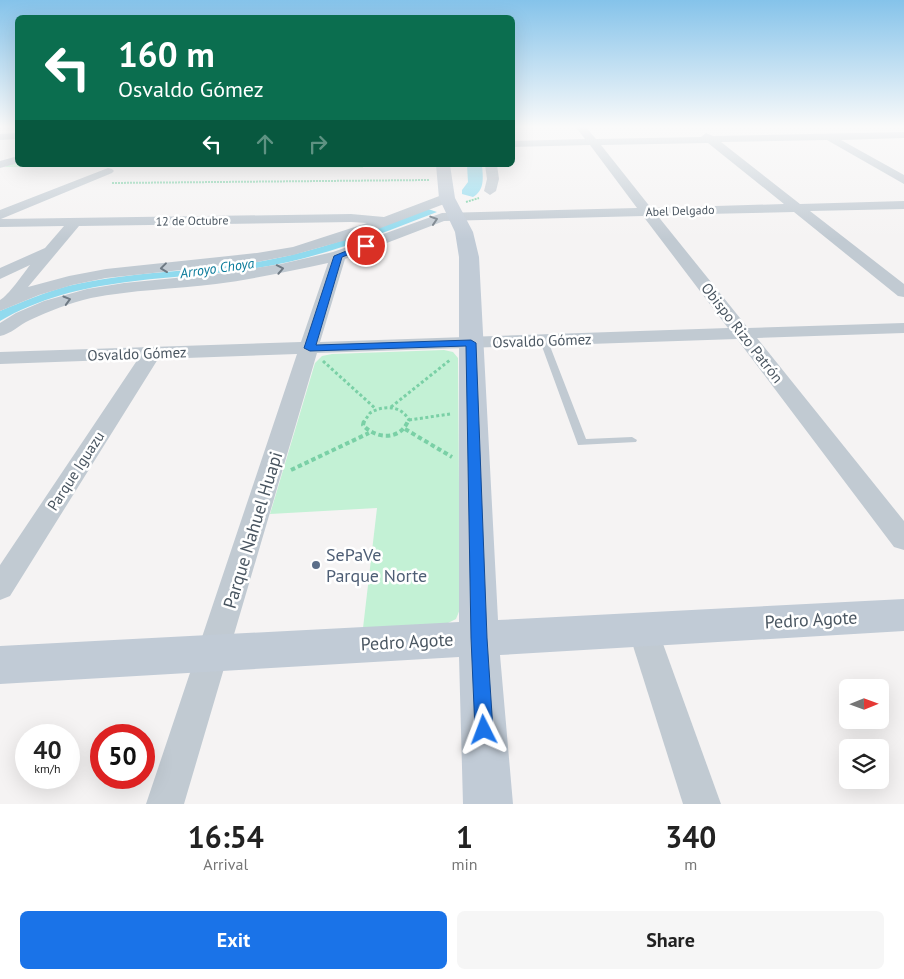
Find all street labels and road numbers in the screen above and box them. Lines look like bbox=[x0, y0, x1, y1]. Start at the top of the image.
street label: Abel Delgado bbox=[645, 202, 715, 219]
street label: 12 de Octubre bbox=[155, 212, 229, 229]
street label: Obispo Rizo Patrón bbox=[697, 279, 787, 387]
street label: Osvaldo Gómez bbox=[492, 329, 592, 352]
street label: Osvaldo Gómez bbox=[87, 342, 187, 365]
street label: Parque Iguazu bbox=[43, 427, 108, 514]
street label: Parque Nahuel Huapi bbox=[218, 449, 287, 611]
street label: Pedro Agote bbox=[764, 606, 858, 633]
street label: Pedro Agote bbox=[360, 628, 454, 655]

